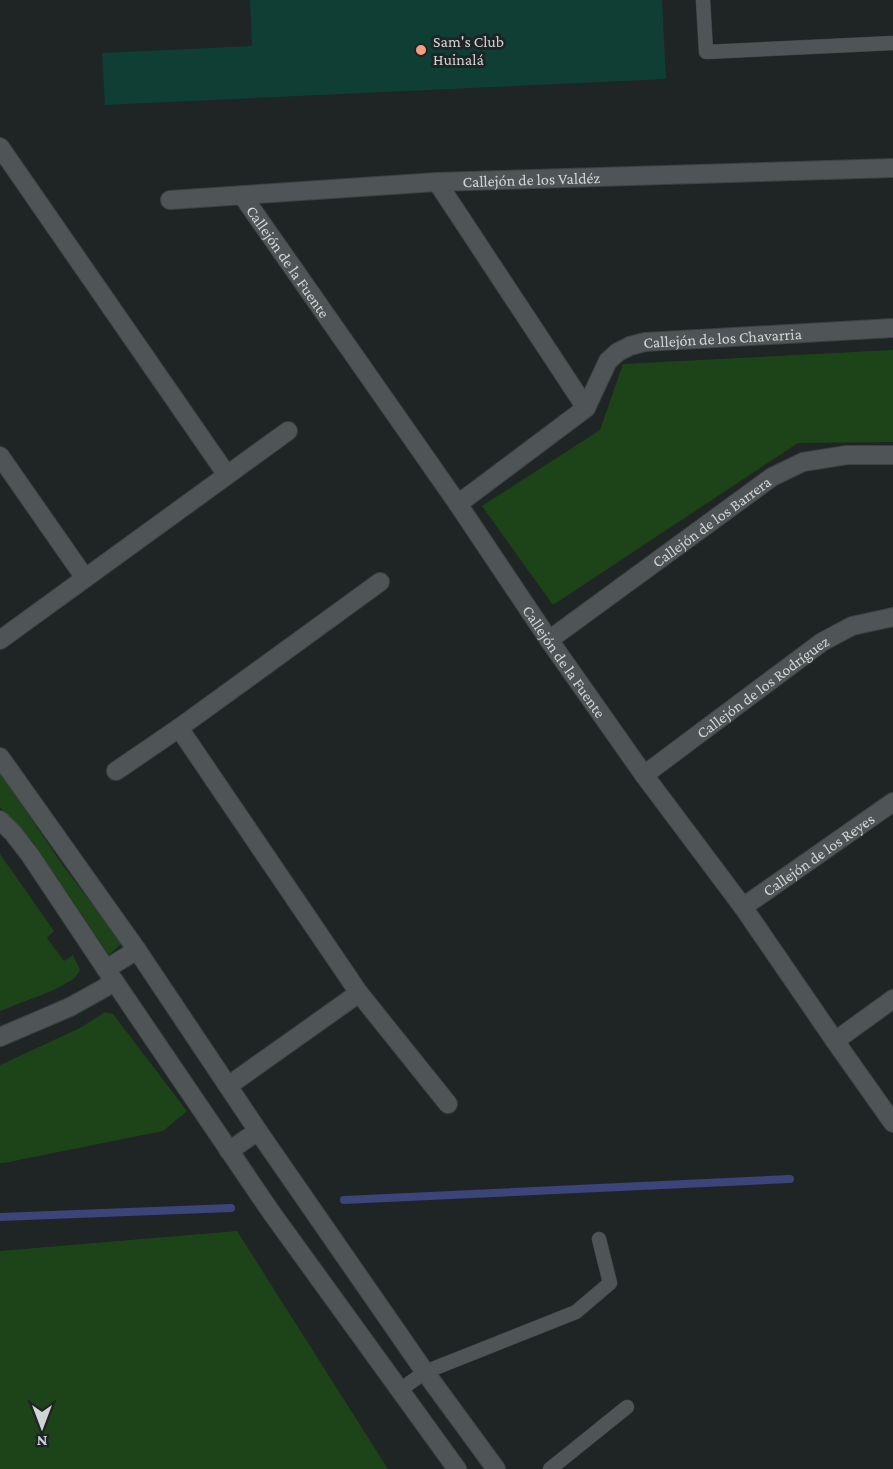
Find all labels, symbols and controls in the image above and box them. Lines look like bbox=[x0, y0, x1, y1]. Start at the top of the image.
place label: Sam's Club Huinalá bbox=[433, 33, 504, 68]
marker: Sam's Club Huinalá bbox=[414, 43, 428, 57]
street label: Callejón de los Valdéz bbox=[462, 169, 601, 190]
street label: Callejón de la Fuente bbox=[243, 202, 333, 321]
street label: Callejón de los Chavarria bbox=[643, 325, 803, 351]
street label: Callejón de los Barrera bbox=[649, 473, 775, 571]
street label: Callejón de la Fuente bbox=[519, 602, 609, 721]
street label: Callejón de los Rodríguez bbox=[693, 632, 832, 742]
street label: Callejón de los Reyes bbox=[760, 810, 878, 899]
north arrow bbox=[12, 1397, 72, 1457]
text: N bbox=[36, 1433, 47, 1450]

